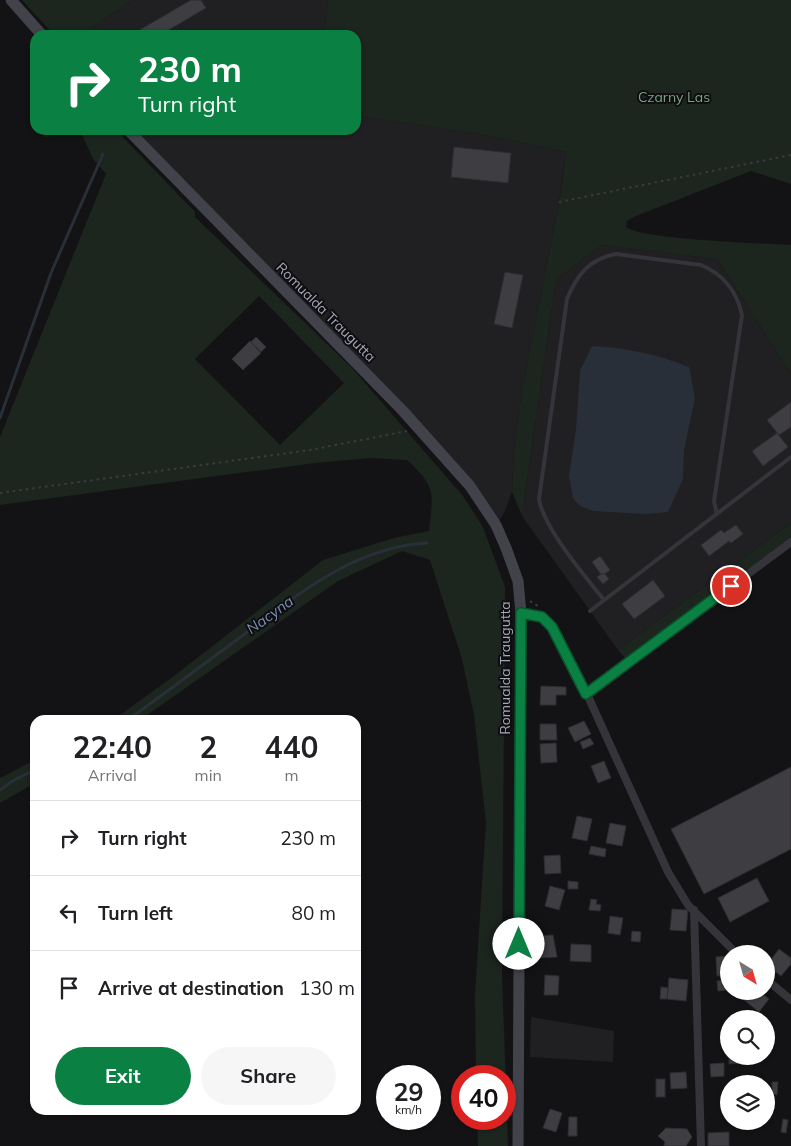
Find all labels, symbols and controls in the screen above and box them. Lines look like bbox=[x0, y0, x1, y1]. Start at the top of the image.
text: 230 m bbox=[138, 47, 242, 91]
icon: right bbox=[55, 50, 120, 115]
park label: Czarny Las bbox=[638, 88, 710, 106]
text: Turn right bbox=[138, 90, 236, 118]
street label: Romualda Traugutta bbox=[272, 258, 380, 366]
pin bbox=[710, 565, 752, 607]
icon: arrive bbox=[717, 572, 745, 600]
water label: Nacyna bbox=[242, 591, 297, 638]
street label: Romualda Traugutta bbox=[496, 601, 514, 735]
text: 22:40 bbox=[73, 728, 152, 766]
text: 2 bbox=[199, 728, 217, 766]
text: 440 bbox=[264, 728, 318, 766]
text: Arrival bbox=[88, 765, 137, 785]
text: min bbox=[195, 765, 222, 785]
text: m bbox=[284, 765, 298, 785]
icon: right bbox=[55, 824, 83, 852]
text: Turn right bbox=[98, 826, 187, 850]
text: 230 m bbox=[280, 826, 336, 850]
icon: left bbox=[55, 899, 83, 927]
text: Turn left bbox=[98, 901, 173, 925]
text: 80 m bbox=[292, 901, 336, 925]
position arrow bbox=[492, 917, 544, 969]
north arrow bbox=[720, 945, 775, 1000]
map controls bbox=[720, 945, 775, 1130]
icon: arrive bbox=[55, 974, 83, 1002]
text: Arrive at destination bbox=[98, 976, 284, 1000]
text: 130 m bbox=[299, 976, 355, 1000]
button: search bbox=[720, 1010, 775, 1065]
button: Exit bbox=[55, 1047, 191, 1105]
button: Share bbox=[201, 1047, 336, 1105]
speed limit sign: 40 bbox=[451, 1065, 516, 1130]
button: layers bbox=[720, 1075, 775, 1130]
text: 29 bbox=[393, 1076, 424, 1107]
text: km/h bbox=[395, 1102, 422, 1117]

